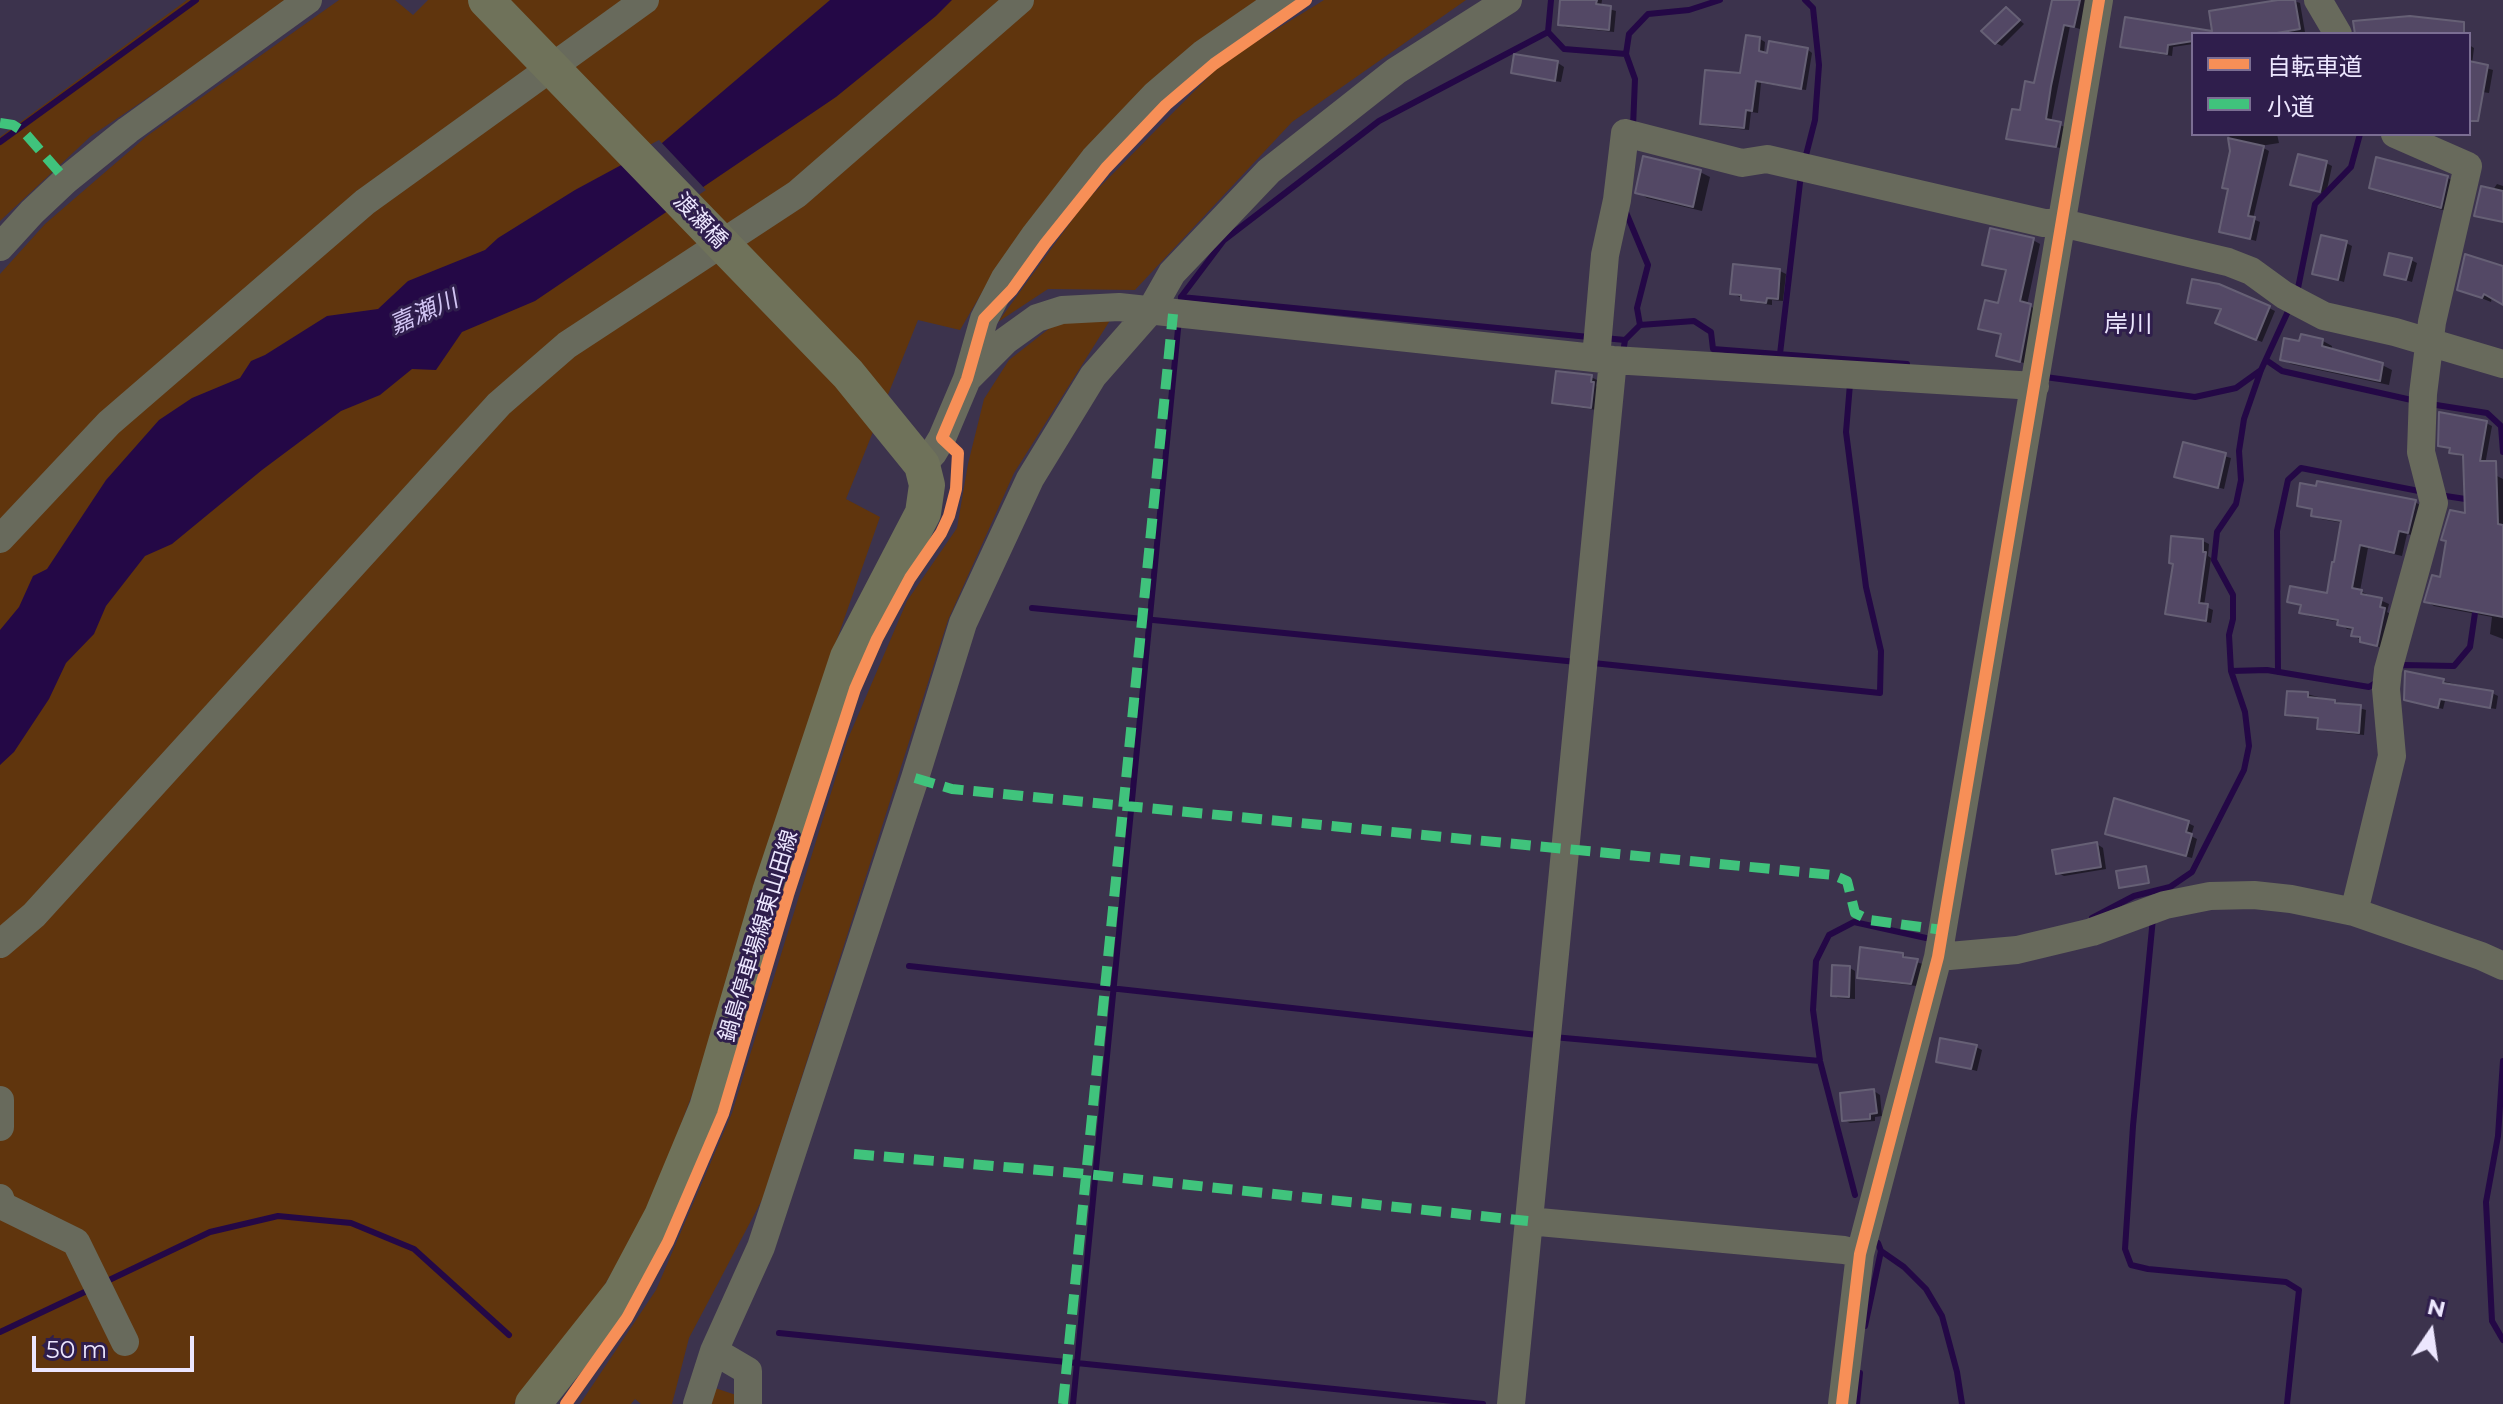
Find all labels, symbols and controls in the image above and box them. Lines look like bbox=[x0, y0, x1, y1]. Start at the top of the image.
legend bbox=[2191, 32, 2471, 136]
text: 自転車道 bbox=[2267, 52, 2363, 81]
text: 小道 bbox=[2267, 92, 2315, 121]
street label: 渡瀬橋 bbox=[668, 188, 732, 254]
water label: 嘉瀬川 bbox=[385, 285, 463, 341]
district label: 岸川 bbox=[2104, 311, 2152, 339]
street label: 鍋島停車場線東山田線 bbox=[714, 827, 804, 1045]
north arrow bbox=[2391, 1292, 2471, 1372]
text: N bbox=[2425, 1293, 2448, 1323]
scale bar bbox=[36, 1320, 198, 1370]
text: 50 m bbox=[46, 1335, 107, 1364]

